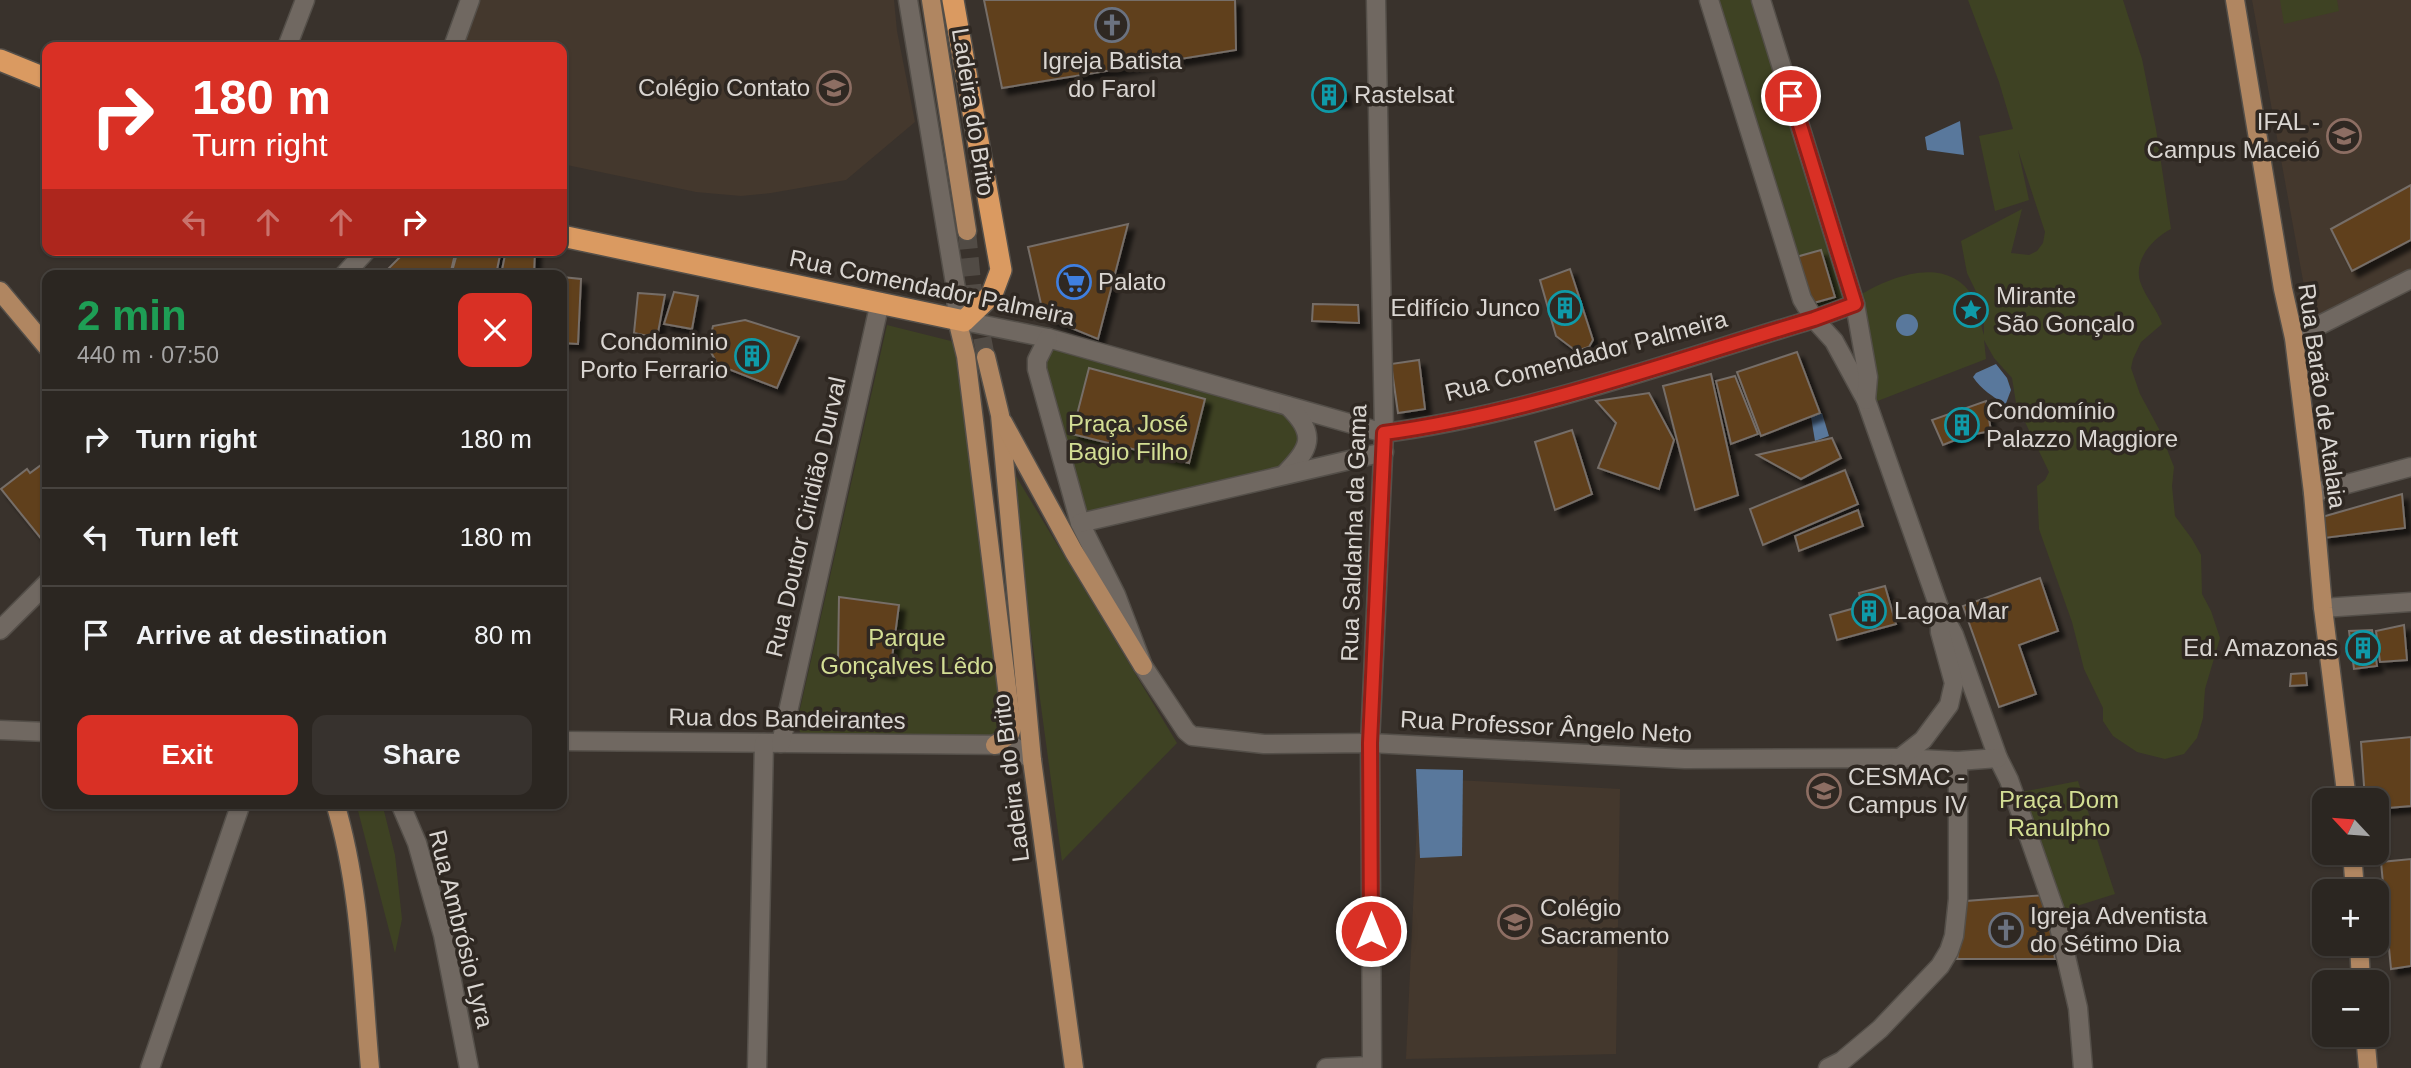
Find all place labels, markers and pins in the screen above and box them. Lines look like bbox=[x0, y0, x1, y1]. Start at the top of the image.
church icon: Igreja Batista do Farol bbox=[1093, 6, 1131, 44]
place label: Igreja Batista do Farol bbox=[1042, 47, 1183, 102]
pin bbox=[1761, 66, 1821, 126]
school or university icon: Colégio Contato bbox=[815, 69, 853, 107]
place label: Colégio Contato bbox=[638, 74, 810, 101]
building icon: Rastelsat bbox=[1310, 76, 1348, 114]
place label: Rastelsat bbox=[1354, 81, 1454, 108]
place label: IFAL - Campus Maceió bbox=[2147, 108, 2320, 163]
school or university icon: IFAL - Campus Maceió bbox=[2325, 117, 2363, 155]
supermarket icon: Palato bbox=[1055, 263, 1093, 301]
place label: Palato bbox=[1098, 268, 1166, 295]
place label: Mirante São Gonçalo bbox=[1996, 282, 2135, 337]
building icon: Edifício Junco bbox=[1546, 289, 1584, 327]
place icon: Mirante São Gonçalo bbox=[1952, 291, 1990, 329]
place label: Edifício Junco bbox=[1391, 294, 1540, 321]
place label: Condominio Porto Ferrario bbox=[580, 328, 728, 383]
building icon: Condominio Porto Ferrario bbox=[733, 337, 771, 375]
place label: Condomínio Palazzo Maggiore bbox=[1986, 397, 2178, 452]
building icon: Condomínio Palazzo Maggiore bbox=[1943, 406, 1981, 444]
building icon: Lagoa Mar bbox=[1850, 592, 1888, 630]
place label: Lagoa Mar bbox=[1894, 597, 2009, 624]
building icon: Ed. Amazonas bbox=[2344, 629, 2382, 667]
place label: Ed. Amazonas bbox=[2183, 634, 2338, 661]
place label: CESMAC - Campus IV bbox=[1848, 763, 1967, 818]
school or university icon: CESMAC - Campus IV bbox=[1805, 772, 1843, 810]
place label: Colégio Sacramento bbox=[1540, 894, 1669, 949]
place label: Igreja Adventista do Sétimo Dia bbox=[2030, 902, 2208, 957]
school or university icon: Colégio Sacramento bbox=[1496, 903, 1534, 941]
church icon: Igreja Adventista do Sétimo Dia bbox=[1987, 911, 2025, 949]

